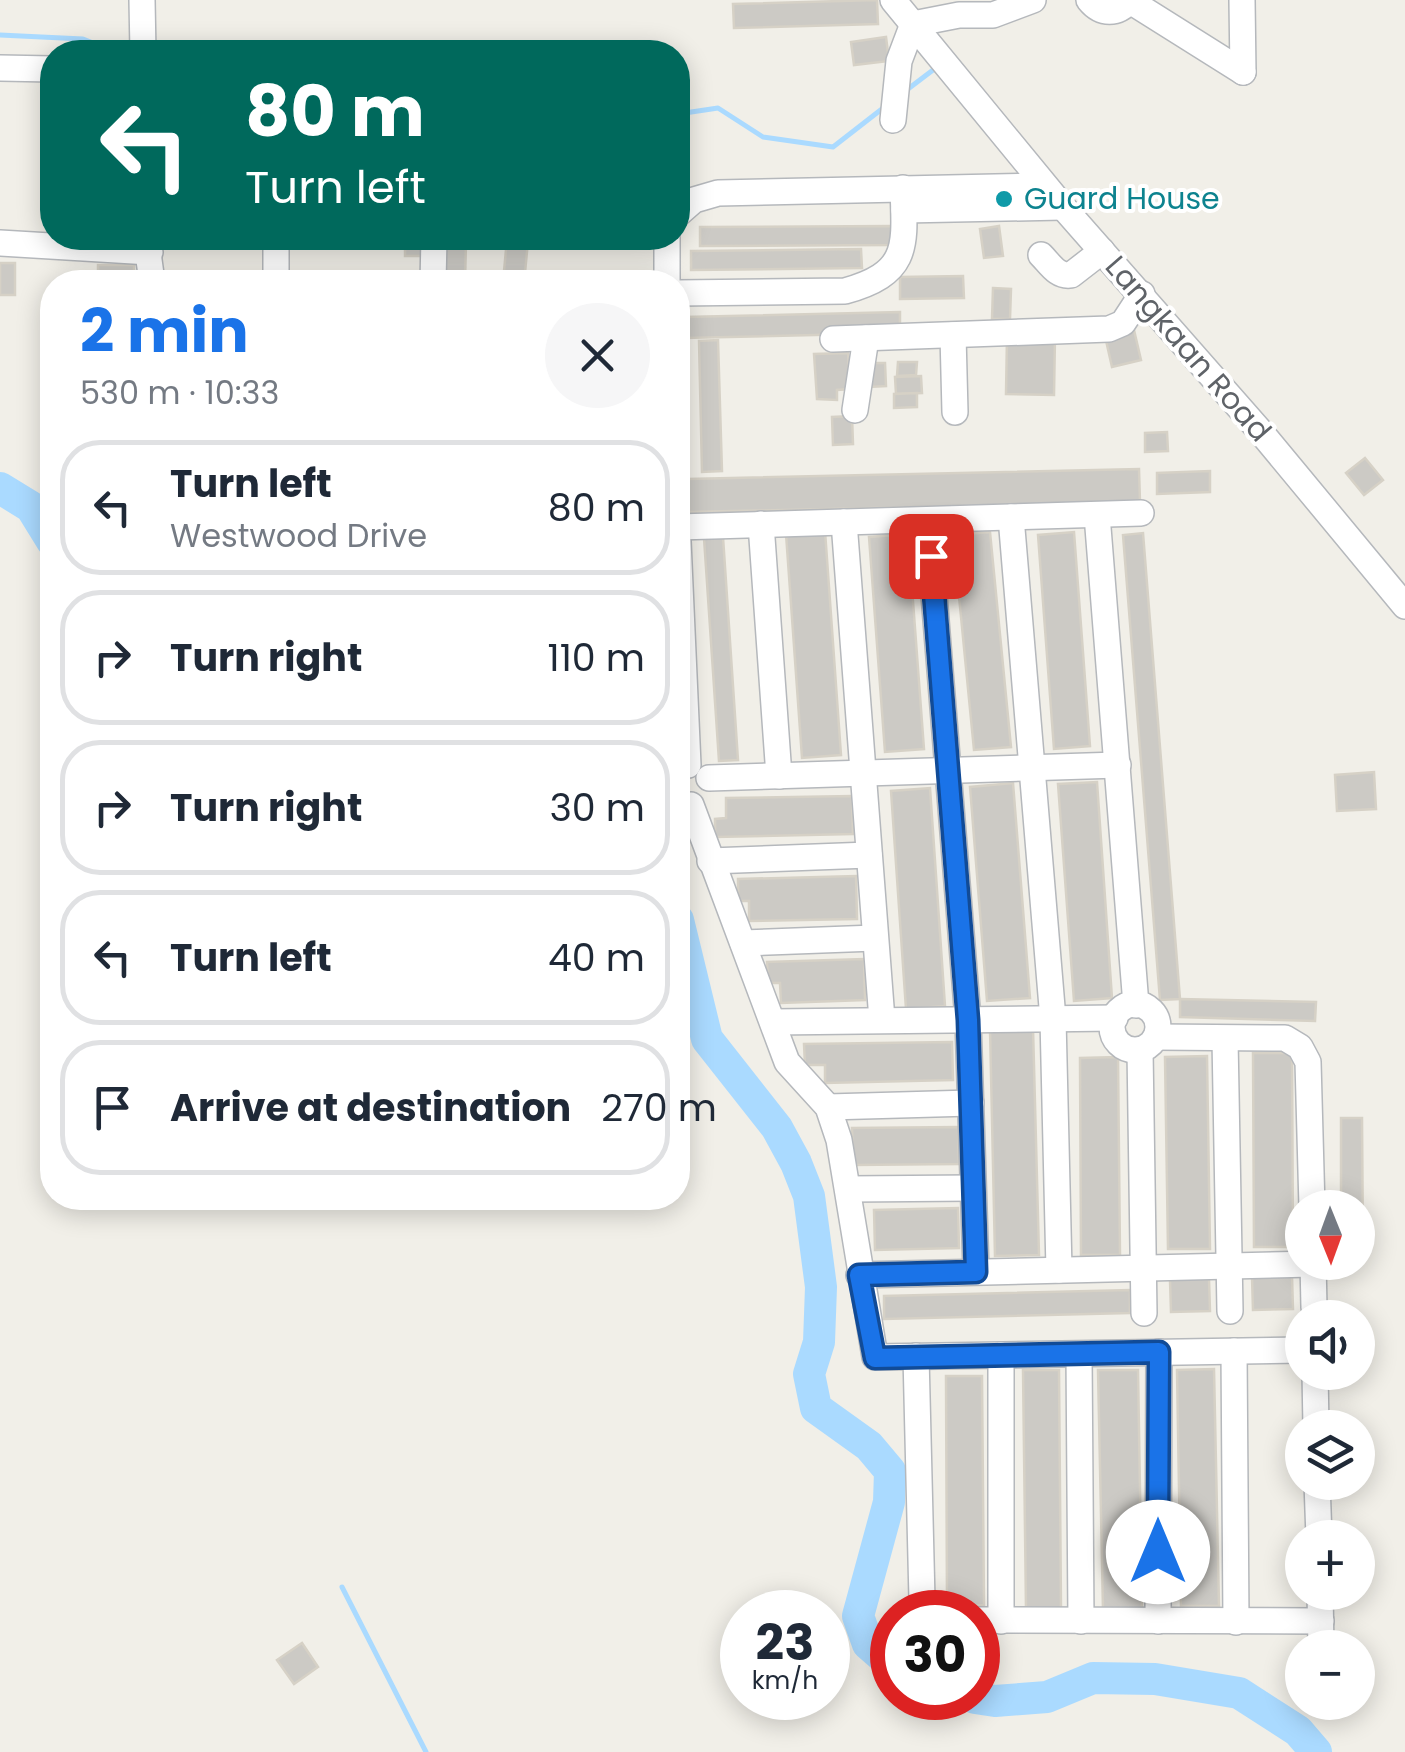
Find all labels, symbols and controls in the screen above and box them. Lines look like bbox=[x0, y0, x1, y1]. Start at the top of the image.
text: 80 m bbox=[245, 62, 425, 161]
icon: left bbox=[80, 80, 210, 210]
text: Turn left bbox=[245, 156, 426, 219]
place label: Guard House bbox=[1024, 177, 1220, 220]
marker: Guard House bbox=[993, 188, 1015, 210]
street label: Langkaan Road bbox=[1095, 246, 1281, 451]
text: 2 min bbox=[80, 289, 249, 373]
button: close bbox=[545, 303, 650, 408]
text: 530 m · 10:33 bbox=[80, 370, 279, 415]
text: Turn left bbox=[170, 457, 332, 510]
icon: left bbox=[85, 480, 140, 535]
text: 80 m bbox=[548, 481, 645, 534]
text: Westwood Drive bbox=[170, 513, 427, 558]
pin bbox=[889, 514, 974, 599]
icon: arrive bbox=[904, 529, 959, 584]
icon: right bbox=[85, 630, 140, 685]
text: Turn right bbox=[170, 631, 362, 684]
text: 110 m bbox=[548, 631, 645, 684]
icon: right bbox=[85, 780, 140, 835]
text: Turn right bbox=[170, 781, 362, 834]
text: 30 m bbox=[549, 781, 645, 834]
icon: left bbox=[85, 930, 140, 985]
text: Turn left bbox=[170, 931, 332, 984]
text: 40 m bbox=[548, 931, 645, 984]
icon: arrive bbox=[85, 1080, 140, 1135]
text: Arrive at destination bbox=[170, 1081, 571, 1134]
text: 270 m bbox=[601, 1081, 717, 1134]
north arrow bbox=[1285, 1190, 1375, 1280]
map controls bbox=[1285, 1190, 1375, 1720]
button: sound bbox=[1285, 1300, 1375, 1390]
button: layers bbox=[1285, 1410, 1375, 1500]
position arrow bbox=[1106, 1500, 1210, 1604]
button: + bbox=[1285, 1520, 1375, 1610]
speed limit sign: 30 bbox=[870, 1590, 1000, 1720]
text: 23 bbox=[756, 1607, 814, 1678]
button: − bbox=[1285, 1630, 1375, 1720]
text: km/h bbox=[752, 1663, 818, 1698]

